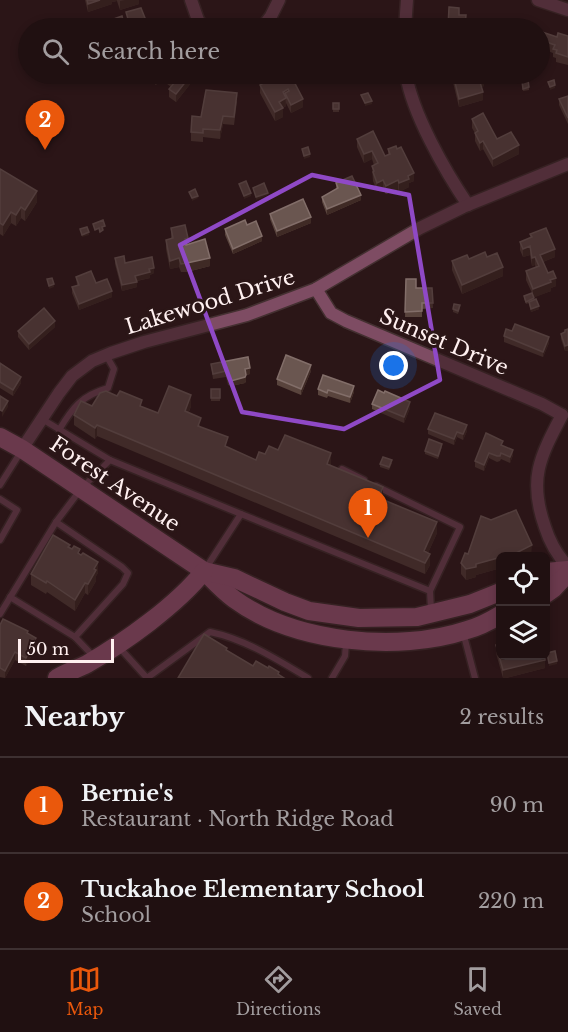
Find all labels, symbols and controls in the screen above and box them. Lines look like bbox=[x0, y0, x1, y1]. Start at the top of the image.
search box bbox=[18, 18, 550, 84]
icon: search bbox=[39, 35, 72, 68]
text: Search here bbox=[87, 38, 220, 65]
pin: 2 bbox=[26, 100, 64, 150]
street label: Lakewood Drive bbox=[122, 264, 298, 340]
street label: Sunset Drive bbox=[376, 303, 512, 381]
your location bbox=[379, 351, 408, 380]
street label: Forest Avenue bbox=[45, 431, 185, 537]
pin: 1 bbox=[348, 488, 388, 538]
map controls bbox=[496, 552, 550, 660]
button: locate bbox=[496, 552, 550, 606]
button: layers bbox=[496, 606, 550, 660]
scale bar bbox=[18, 636, 114, 664]
text: 50 m bbox=[27, 639, 69, 659]
text: Nearby bbox=[24, 701, 125, 733]
text: 2 results bbox=[460, 705, 544, 729]
text: Bernie's bbox=[81, 780, 174, 807]
text: 1 bbox=[39, 793, 48, 817]
text: 90 m bbox=[490, 793, 544, 817]
text: Restaurant · North Ridge Road bbox=[81, 807, 394, 831]
text: Tuckahoe Elementary School bbox=[81, 876, 424, 903]
text: 2 bbox=[37, 889, 50, 913]
text: 220 m bbox=[478, 889, 544, 913]
text: School bbox=[81, 903, 151, 927]
tab: Map bbox=[66, 963, 103, 1019]
tab: Directions bbox=[236, 963, 321, 1019]
tab: Saved bbox=[453, 963, 502, 1019]

